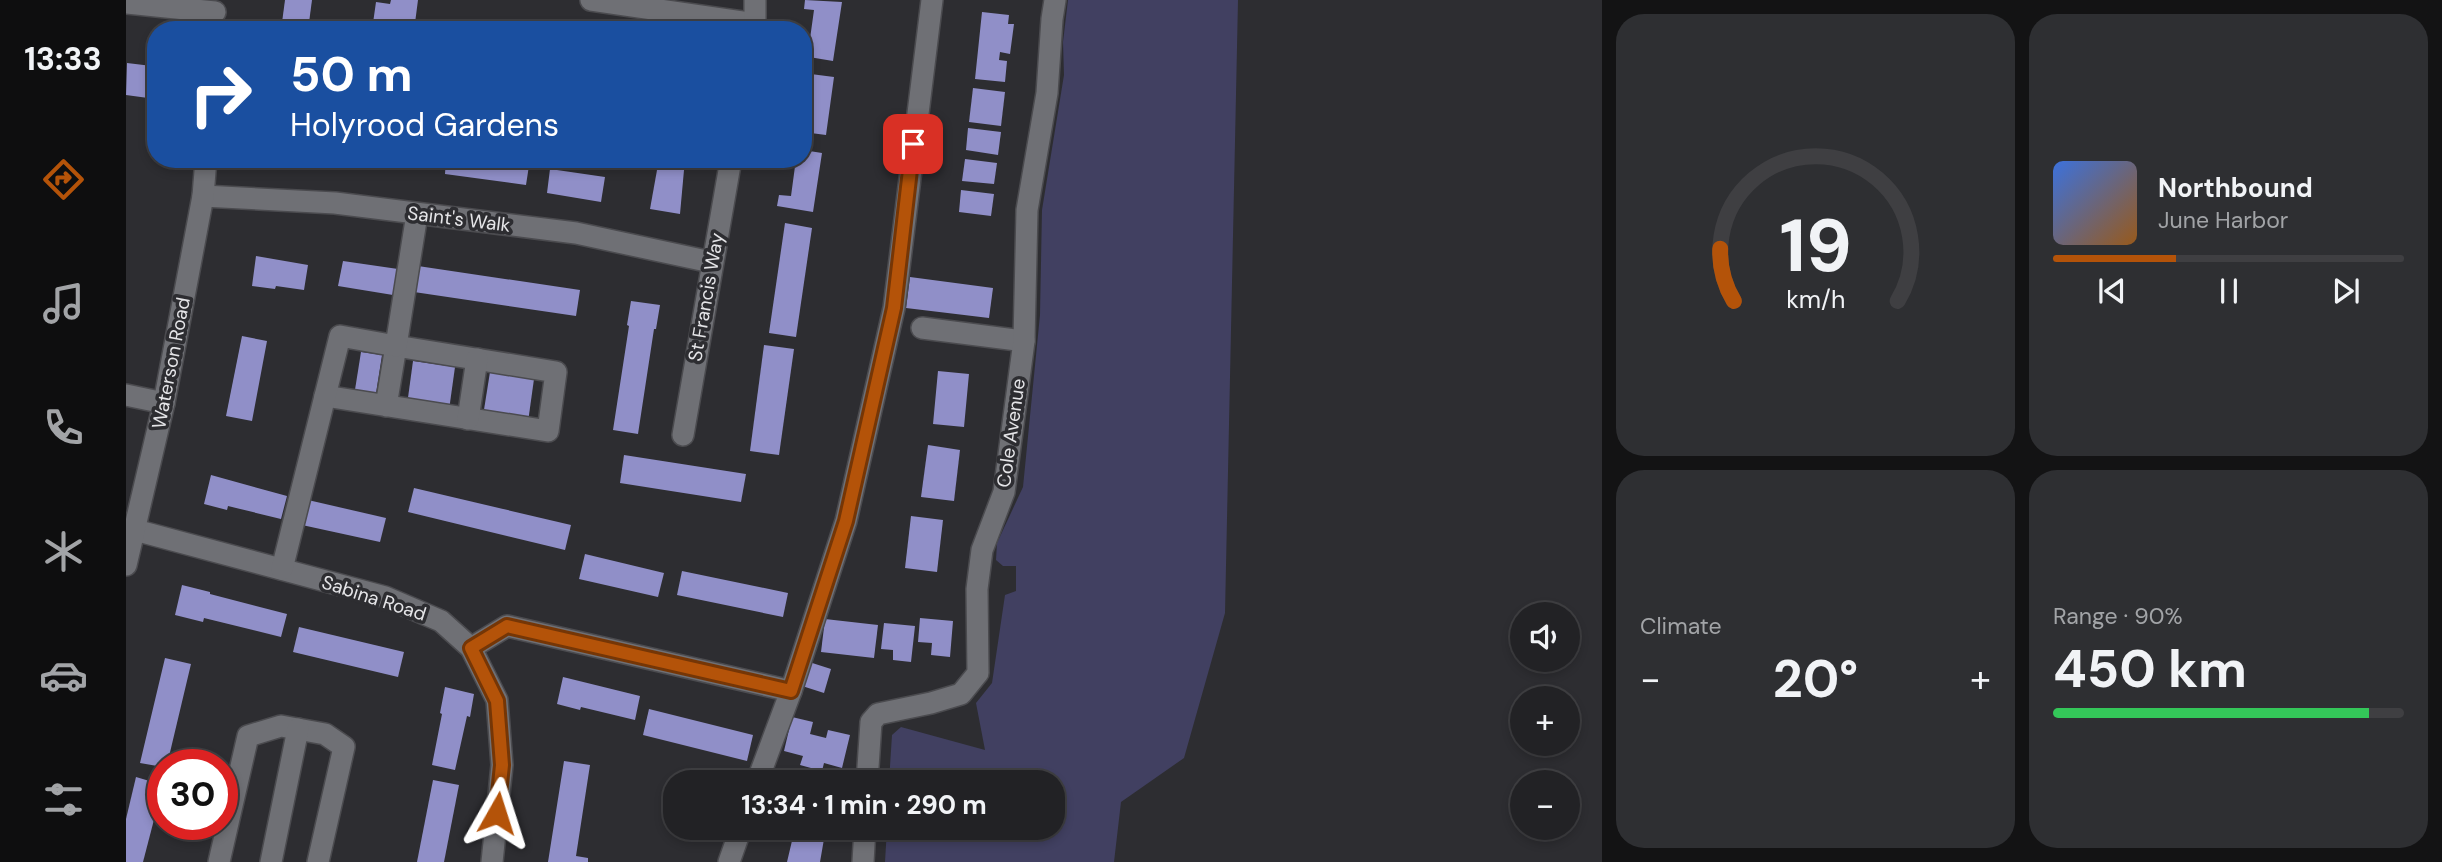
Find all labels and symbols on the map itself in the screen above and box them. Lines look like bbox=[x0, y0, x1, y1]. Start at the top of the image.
pin bbox=[883, 114, 943, 174]
street label: Saint's Walk bbox=[406, 200, 512, 238]
street label: St Francis Way bbox=[682, 230, 730, 363]
street label: Waterson Road bbox=[146, 295, 196, 431]
street label: Cole Avenue bbox=[991, 377, 1031, 489]
street label: Sabina Road bbox=[319, 569, 429, 627]
speed limit sign: 30 bbox=[147, 749, 238, 840]
position arrow bbox=[460, 776, 534, 850]

